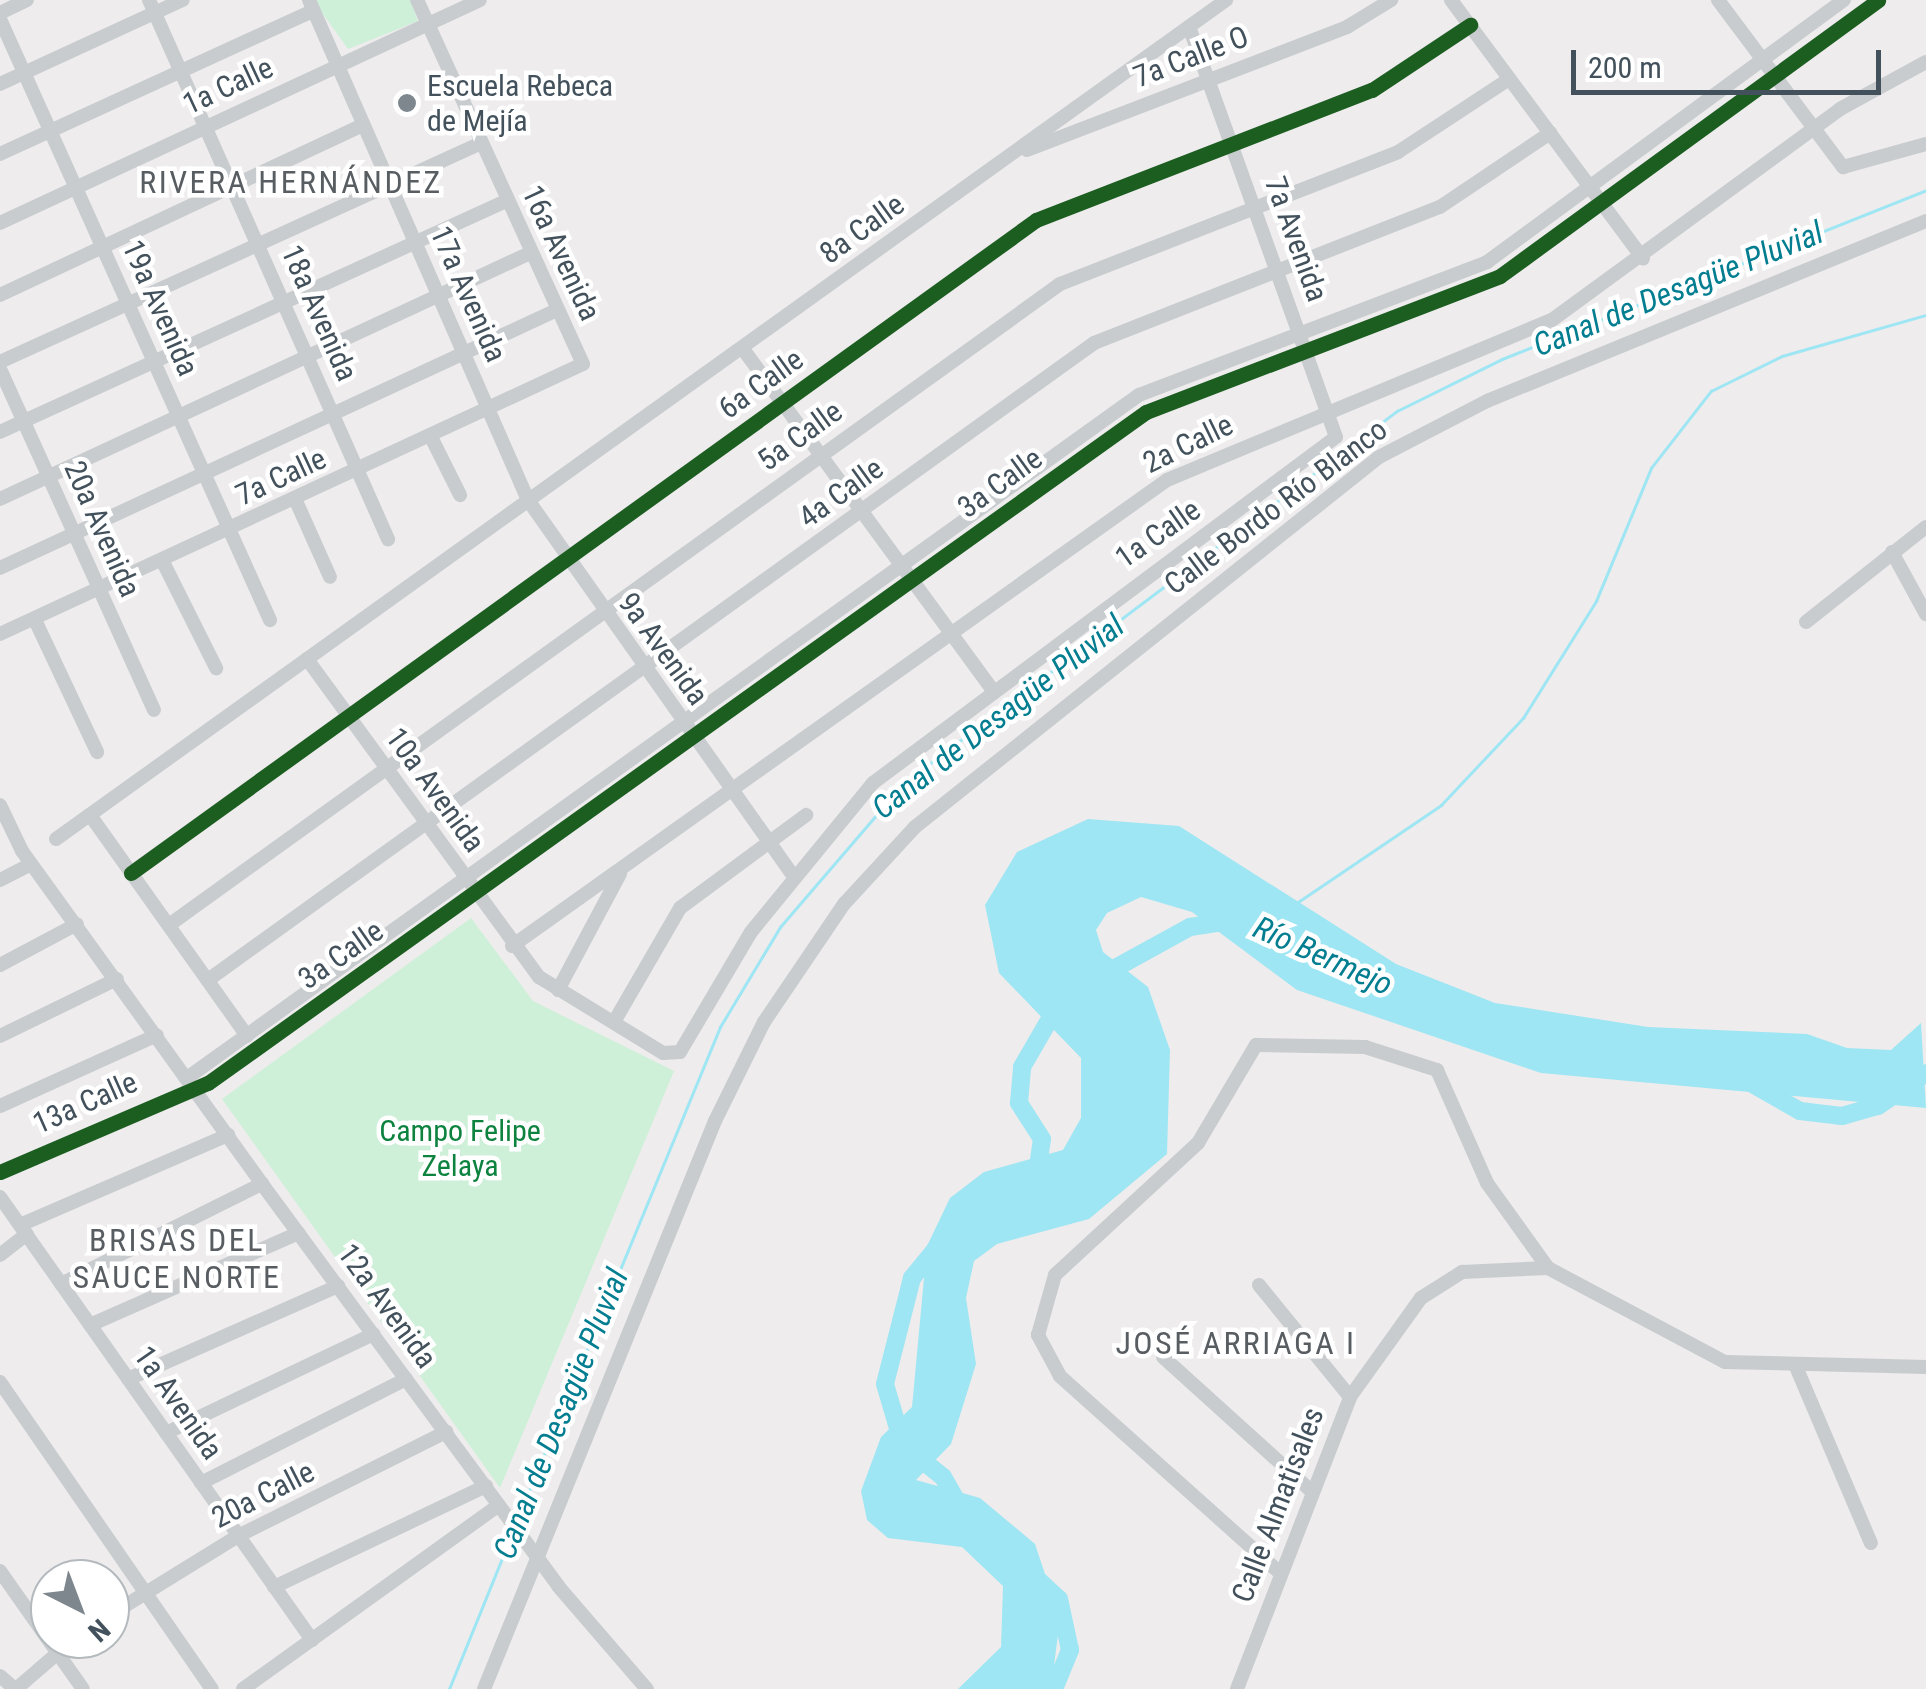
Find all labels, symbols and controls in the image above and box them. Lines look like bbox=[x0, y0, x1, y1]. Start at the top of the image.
street label: 7a Calle O bbox=[1128, 19, 1254, 95]
scale bar bbox=[1576, 30, 1886, 92]
street label: 1a Calle bbox=[177, 50, 279, 122]
text: 200 m bbox=[1588, 50, 1662, 85]
place label: Escuela Rebeca de Mejía bbox=[427, 68, 613, 138]
marker: Escuela Rebeca de Mejía bbox=[396, 92, 418, 114]
district label: RIVERA HERNÁNDEZ bbox=[139, 163, 443, 201]
street label: 7a Avenida bbox=[1257, 172, 1335, 306]
street label: 16a Avenida bbox=[514, 180, 608, 326]
street label: 8a Calle bbox=[813, 186, 911, 272]
water label: Canal de Desagüe Pluvial bbox=[1527, 213, 1829, 365]
street label: 17a Avenida bbox=[422, 221, 514, 367]
street label: 19a Avenida bbox=[114, 235, 206, 381]
street label: 18a Avenida bbox=[273, 240, 365, 386]
street label: 6a Calle bbox=[712, 341, 810, 427]
street label: 5a Calle bbox=[751, 393, 849, 479]
street label: 2a Calle bbox=[1137, 407, 1239, 481]
street label: Calle Bordo Río Blanco bbox=[1158, 412, 1394, 602]
street label: 3a Calle bbox=[951, 440, 1049, 526]
street label: 7a Calle bbox=[230, 441, 332, 513]
street label: 4a Calle bbox=[792, 450, 890, 536]
street label: 20a Avenida bbox=[56, 456, 148, 602]
street label: 1a Calle bbox=[1109, 492, 1207, 576]
street label: 9a Avenida bbox=[610, 586, 716, 712]
water label: Canal de Desagüe Pluvial bbox=[864, 607, 1132, 827]
street label: 10a Avenida bbox=[378, 721, 492, 859]
water label: Río Bermejo bbox=[1248, 908, 1398, 1004]
street label: 3a Calle bbox=[292, 913, 390, 997]
street label: 13a Calle bbox=[27, 1064, 143, 1142]
park label: Campo Felipe Zelaya bbox=[379, 1113, 541, 1184]
district label: BRISAS DEL SAUCE NORTE bbox=[72, 1222, 282, 1297]
street label: 12a Avenida bbox=[330, 1237, 444, 1375]
water label: Canal de Desagüe Pluvial bbox=[485, 1263, 637, 1565]
district label: JOSÉ ARRIAGA I bbox=[1115, 1324, 1357, 1362]
street label: 1a Avenida bbox=[126, 1339, 230, 1467]
street label: Calle Almatisales bbox=[1224, 1403, 1332, 1607]
street label: 20a Calle bbox=[206, 1454, 320, 1536]
north arrow bbox=[30, 1559, 130, 1659]
text: N bbox=[82, 1612, 116, 1648]

